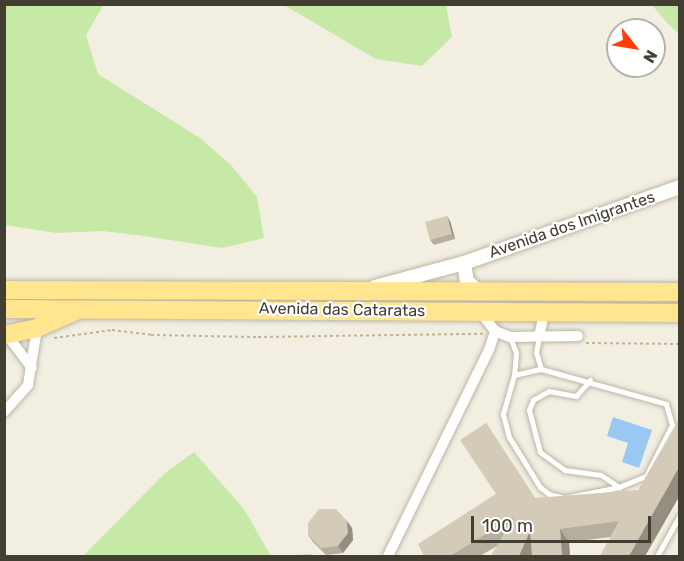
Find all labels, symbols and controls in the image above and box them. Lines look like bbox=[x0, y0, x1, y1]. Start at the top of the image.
north arrow bbox=[606, 18, 666, 78]
text: N bbox=[639, 47, 661, 66]
street label: Avenida dos Imigrantes bbox=[487, 188, 657, 262]
street label: Avenida das Cataratas bbox=[259, 299, 425, 321]
scale bar bbox=[474, 504, 654, 542]
text: 100 m bbox=[482, 515, 533, 537]

